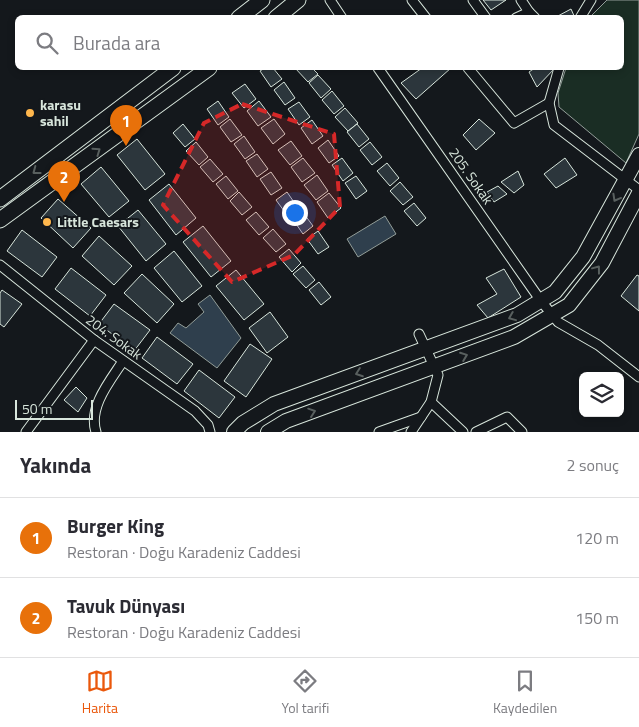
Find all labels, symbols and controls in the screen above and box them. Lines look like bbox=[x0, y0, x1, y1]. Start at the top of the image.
search box bbox=[15, 15, 624, 70]
text: Burada ara bbox=[73, 28, 160, 57]
icon: search bbox=[33, 29, 61, 57]
place label: karasu sahil bbox=[40, 94, 81, 131]
pin: 1 bbox=[110, 105, 142, 146]
marker: karasu sahil bbox=[24, 107, 36, 119]
street label: 205. Sokak bbox=[444, 143, 499, 209]
one-way arrow bbox=[91, 148, 101, 157]
pin: 2 bbox=[48, 161, 80, 202]
one-way arrow bbox=[32, 165, 42, 174]
one-way arrow bbox=[612, 193, 622, 202]
your location bbox=[282, 200, 308, 226]
place label: Little Caesars bbox=[57, 211, 139, 232]
marker: Little Caesars bbox=[41, 216, 53, 228]
one-way arrow bbox=[591, 266, 599, 275]
street label: 204. Sokak bbox=[82, 309, 147, 364]
one-way arrow bbox=[508, 311, 516, 321]
one-way arrow bbox=[459, 351, 468, 362]
one-way arrow bbox=[355, 367, 364, 377]
map controls bbox=[579, 372, 624, 417]
button: layers bbox=[579, 372, 624, 417]
scale bar bbox=[15, 397, 92, 420]
text: 50 m bbox=[22, 398, 52, 419]
one-way arrow bbox=[307, 408, 315, 418]
text: Yakında bbox=[20, 449, 91, 481]
text: 2 sonuç bbox=[567, 453, 619, 477]
text: Burger King bbox=[67, 511, 164, 540]
text: 1 bbox=[32, 526, 40, 550]
text: 120 m bbox=[575, 526, 619, 550]
text: Restoran · Doğu Karadeniz Caddesi bbox=[67, 540, 301, 564]
text: Tavuk Dünyası bbox=[67, 591, 185, 620]
text: 2 bbox=[32, 606, 40, 630]
text: 150 m bbox=[575, 606, 619, 630]
text: Restoran · Doğu Karadeniz Caddesi bbox=[67, 620, 301, 644]
tab: Harita bbox=[82, 667, 118, 718]
tab: Yol tarifi bbox=[282, 667, 329, 718]
tab: Kaydedilen bbox=[493, 667, 557, 718]

